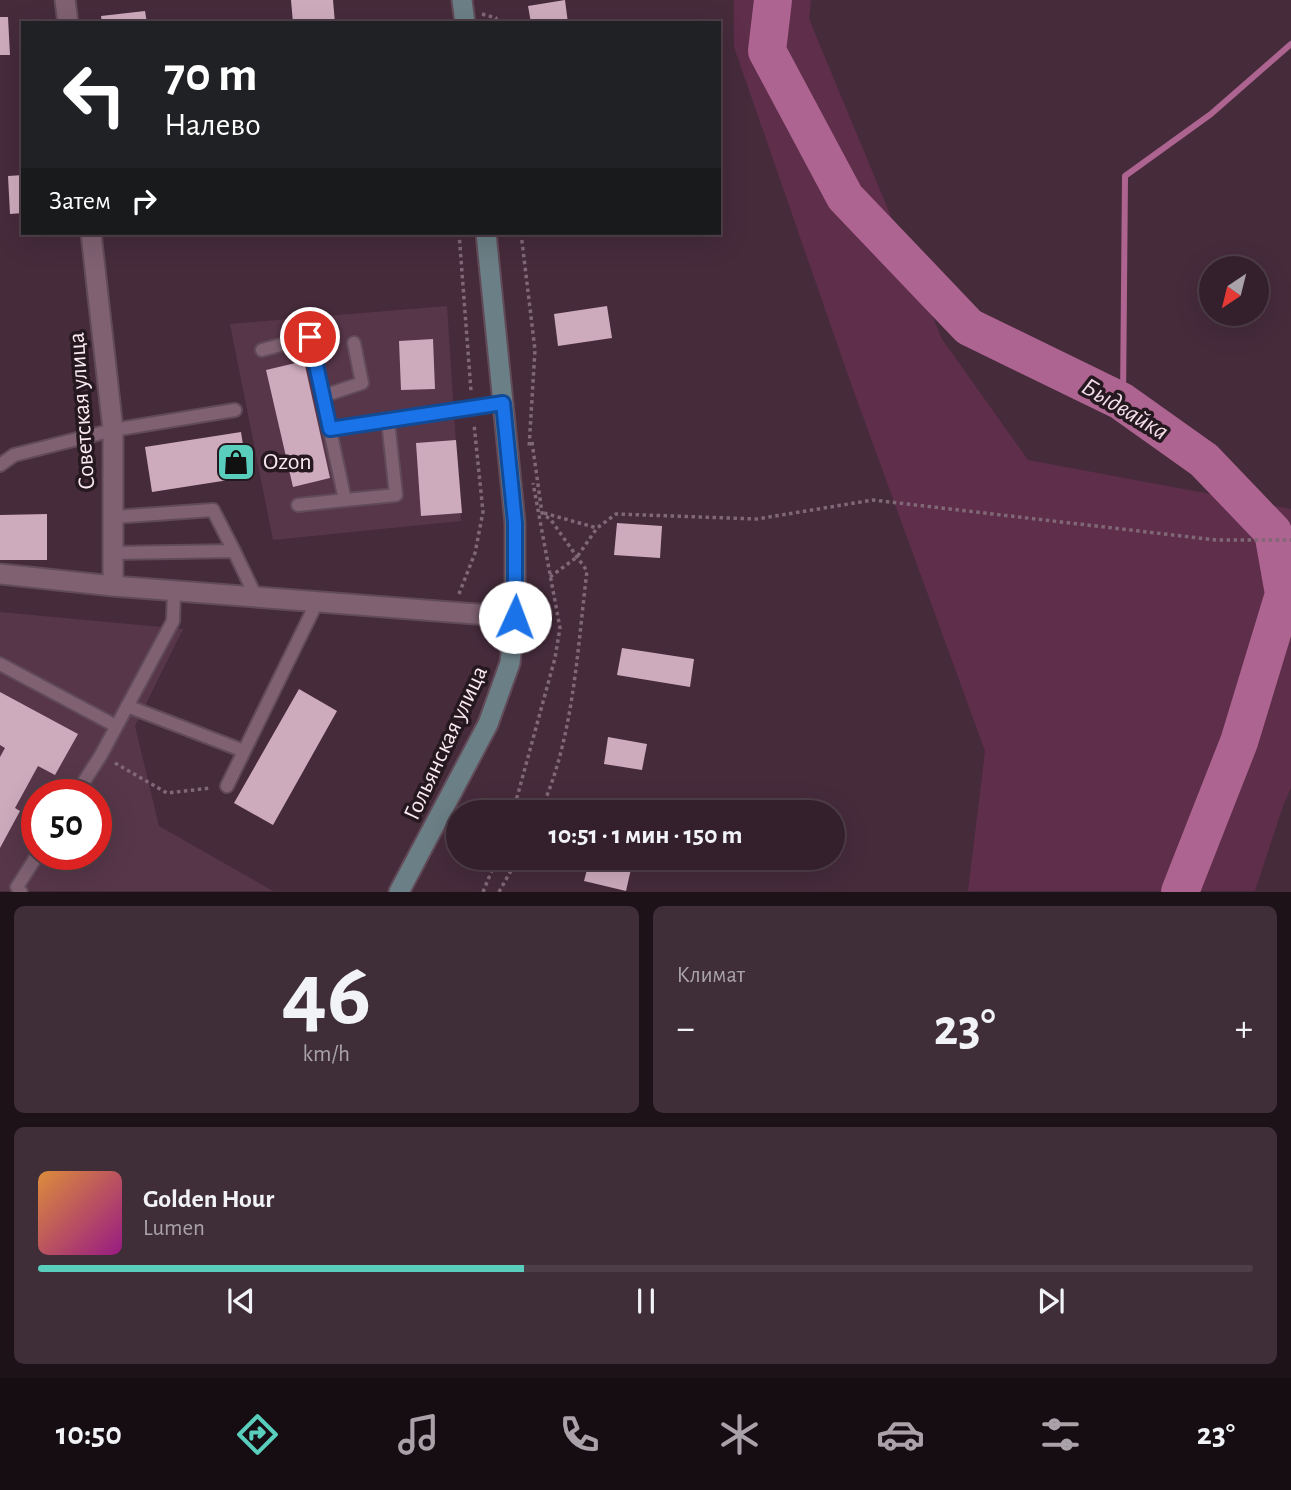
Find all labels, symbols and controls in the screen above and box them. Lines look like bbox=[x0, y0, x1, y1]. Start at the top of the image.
icon: left bbox=[49, 49, 140, 140]
text: 70 m bbox=[164, 51, 258, 100]
text: Налево bbox=[164, 109, 261, 141]
icon: right bbox=[125, 182, 163, 220]
text: Затем bbox=[49, 188, 111, 214]
north arrow bbox=[1199, 256, 1269, 326]
map controls bbox=[1199, 256, 1269, 326]
pin bbox=[280, 307, 340, 367]
icon: arrive bbox=[291, 318, 329, 356]
street label: Советская улица bbox=[65, 331, 99, 491]
water label: Быдвайка bbox=[1077, 373, 1173, 445]
shop icon: Ozon bbox=[215, 441, 257, 483]
place label: Ozon bbox=[263, 450, 312, 474]
position arrow bbox=[478, 580, 552, 654]
street label: Гольянская улица bbox=[400, 662, 492, 824]
speed limit sign: 50 bbox=[21, 779, 112, 870]
text: 10:51 · 1 мин · 150 m bbox=[548, 822, 743, 848]
text: 46 bbox=[281, 950, 371, 1041]
text: Климат bbox=[677, 964, 745, 987]
text: 23° bbox=[934, 1002, 996, 1054]
text: − bbox=[677, 1010, 695, 1048]
text: + bbox=[1235, 1010, 1253, 1048]
text: km/h bbox=[303, 1043, 350, 1066]
text: Golden Hour bbox=[143, 1186, 274, 1212]
text: Lumen bbox=[143, 1217, 205, 1240]
icon: previous bbox=[222, 1282, 260, 1320]
icon: pause bbox=[627, 1282, 665, 1320]
icon: next bbox=[1032, 1282, 1070, 1320]
icon: directions bbox=[233, 1410, 282, 1459]
icon: music bbox=[394, 1410, 443, 1459]
icon: phone bbox=[555, 1410, 604, 1459]
icon: climate bbox=[715, 1410, 764, 1459]
icon: car bbox=[876, 1410, 925, 1459]
icon: filters bbox=[1036, 1410, 1085, 1459]
text: 10:50 bbox=[56, 1418, 122, 1450]
text: 23° bbox=[1197, 1418, 1235, 1450]

